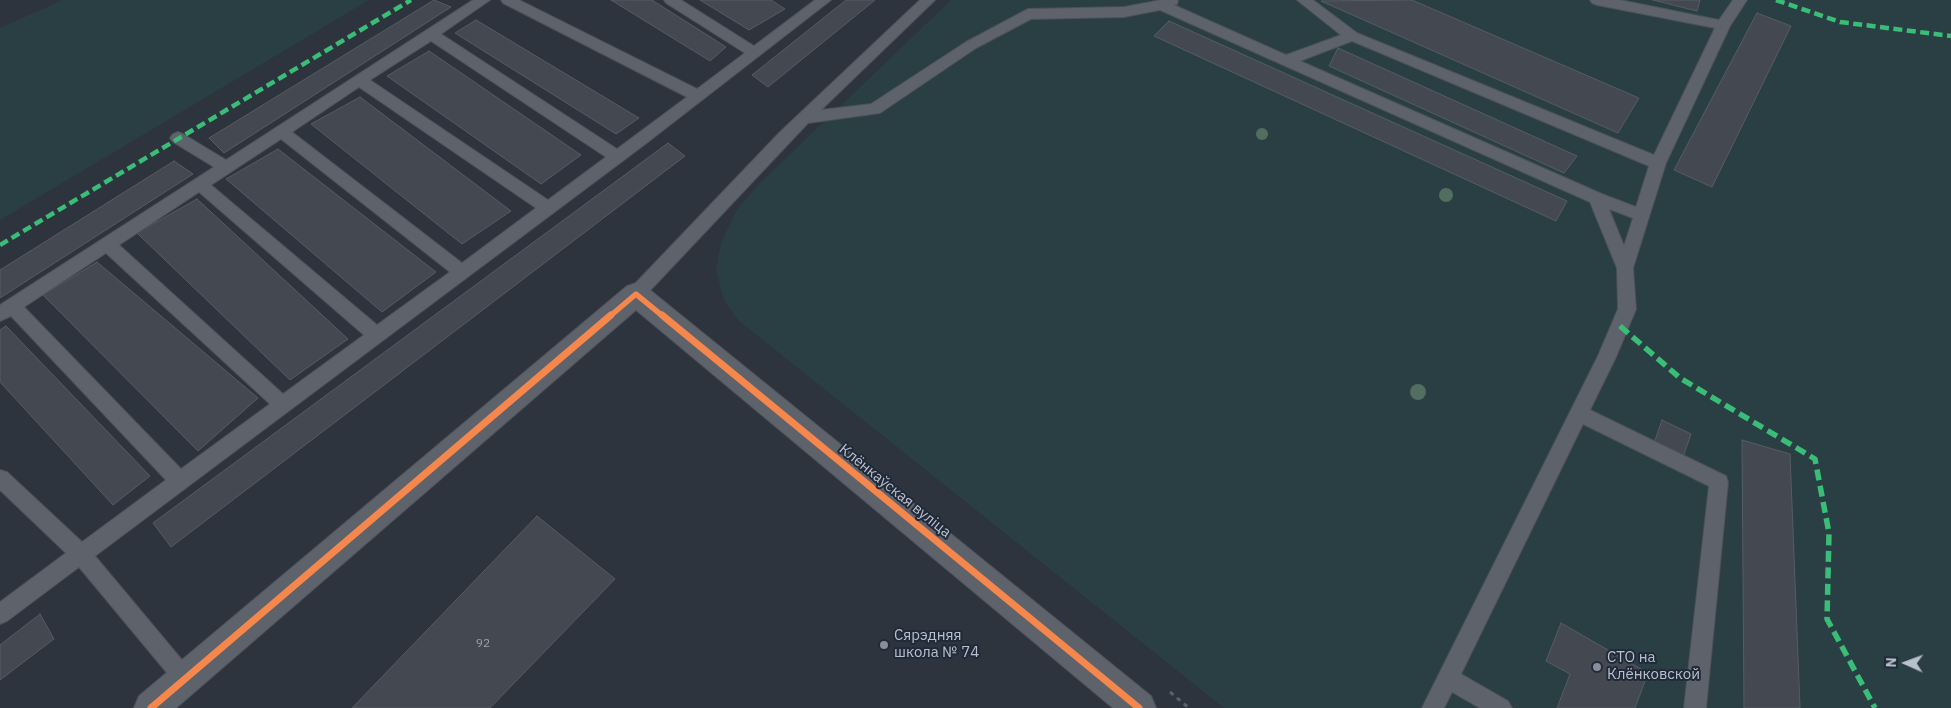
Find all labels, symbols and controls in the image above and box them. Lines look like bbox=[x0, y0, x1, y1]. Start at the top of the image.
street label: Клёнкаўская вуліца bbox=[835, 440, 955, 542]
place label: Сярэдняя школа № 74 bbox=[894, 627, 979, 662]
house number: 92 bbox=[476, 637, 490, 651]
north arrow bbox=[1881, 638, 1931, 688]
marker: Сярэдняя школа № 74 bbox=[878, 639, 890, 651]
place label: СТО на Клёнковской bbox=[1607, 649, 1700, 684]
text: N bbox=[1882, 657, 1900, 668]
marker: СТО на Клёнковской bbox=[1591, 661, 1603, 673]

